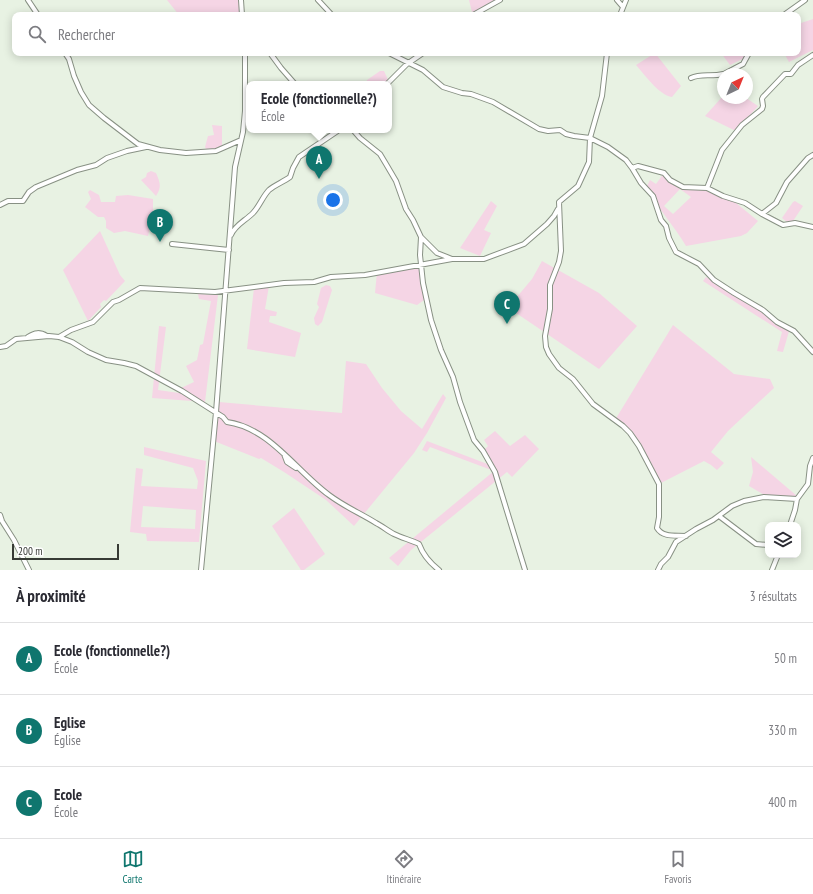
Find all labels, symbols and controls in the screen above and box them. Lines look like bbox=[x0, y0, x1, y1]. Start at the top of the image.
search box bbox=[12, 12, 801, 56]
icon: search bbox=[26, 23, 48, 45]
text: Rechercher bbox=[58, 25, 115, 44]
north arrow bbox=[717, 68, 753, 104]
popup bbox=[246, 81, 392, 133]
text: Ecole (fonctionnelle?) bbox=[261, 89, 377, 108]
text: École bbox=[261, 108, 285, 125]
pin: A bbox=[306, 146, 332, 179]
your location bbox=[323, 190, 343, 210]
pin: B bbox=[147, 209, 173, 242]
pin: C bbox=[494, 291, 520, 324]
map controls bbox=[765, 522, 801, 558]
button: layers bbox=[765, 522, 801, 558]
scale bar bbox=[12, 542, 119, 561]
text: 200 m bbox=[18, 544, 42, 558]
text: À proximité bbox=[16, 585, 86, 607]
text: 3 résultats bbox=[750, 588, 797, 605]
text: Ecole (fonctionnelle?) bbox=[54, 641, 170, 660]
text: A bbox=[26, 650, 32, 667]
text: 50 m bbox=[774, 650, 797, 667]
text: École bbox=[54, 660, 78, 677]
text: Eglise bbox=[54, 713, 86, 732]
text: B bbox=[26, 722, 32, 739]
text: 330 m bbox=[768, 722, 797, 739]
text: Église bbox=[54, 732, 81, 749]
text: Ecole bbox=[54, 785, 82, 804]
text: C bbox=[26, 794, 32, 811]
text: 400 m bbox=[768, 794, 797, 811]
text: École bbox=[54, 804, 78, 821]
tab: Carte bbox=[122, 848, 144, 886]
tab: Itinéraire bbox=[387, 848, 421, 886]
tab: Favoris bbox=[664, 848, 691, 886]

